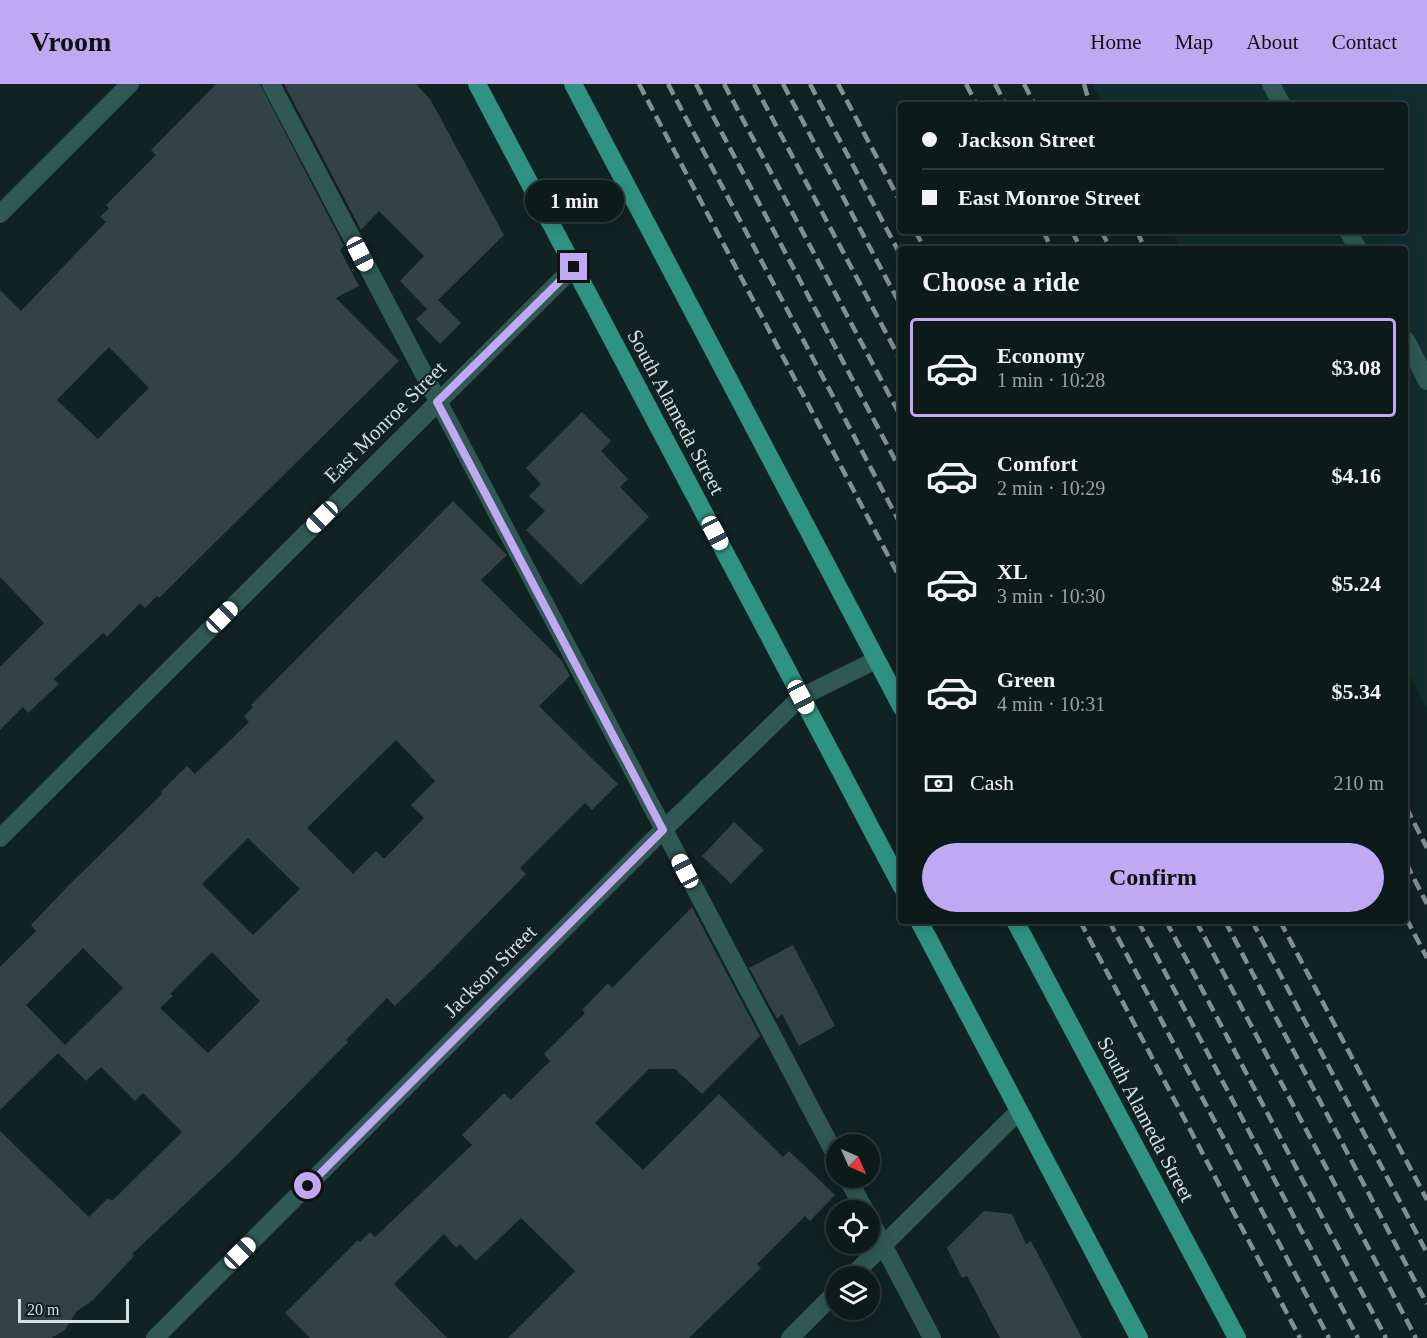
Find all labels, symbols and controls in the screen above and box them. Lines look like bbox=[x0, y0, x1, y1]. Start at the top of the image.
text: Vroom bbox=[30, 26, 111, 57]
text: Home bbox=[1090, 30, 1142, 54]
text: Map bbox=[1175, 30, 1213, 54]
text: About bbox=[1246, 30, 1299, 54]
text: Contact bbox=[1332, 30, 1397, 54]
text: Jackson Street bbox=[958, 127, 1095, 152]
callout: 1 min bbox=[524, 180, 624, 222]
text: East Monroe Street bbox=[958, 185, 1140, 210]
text: 1 min bbox=[550, 190, 599, 212]
car bbox=[344, 234, 376, 274]
route end bbox=[560, 253, 587, 280]
text: Choose a ride bbox=[922, 267, 1080, 297]
street label: South Alameda Street bbox=[622, 326, 730, 499]
icon: car bbox=[925, 341, 979, 395]
text: Economy bbox=[997, 343, 1085, 368]
text: $3.08 bbox=[1332, 355, 1381, 380]
street label: East Monroe Street bbox=[319, 356, 451, 488]
text: 1 min · 10:28 bbox=[997, 369, 1105, 391]
icon: car bbox=[925, 449, 979, 503]
text: Comfort bbox=[997, 451, 1078, 476]
text: $4.16 bbox=[1332, 463, 1381, 488]
text: 2 min · 10:29 bbox=[997, 477, 1105, 499]
car bbox=[303, 498, 341, 536]
car bbox=[699, 513, 731, 553]
icon: car bbox=[925, 557, 979, 611]
text: XL bbox=[997, 559, 1028, 584]
text: $5.24 bbox=[1332, 571, 1381, 596]
text: 3 min · 10:30 bbox=[997, 585, 1105, 607]
car bbox=[203, 598, 241, 636]
icon: car bbox=[925, 665, 979, 719]
text: Green bbox=[997, 667, 1055, 692]
car bbox=[785, 677, 817, 717]
text: $5.34 bbox=[1332, 679, 1381, 704]
text: 4 min · 10:31 bbox=[997, 693, 1105, 715]
icon: cash bbox=[922, 767, 955, 800]
text: Cash bbox=[970, 770, 1014, 795]
text: 210 m bbox=[1333, 772, 1384, 794]
button: Confirm bbox=[922, 843, 1384, 912]
car bbox=[669, 851, 701, 891]
street label: Jackson Street bbox=[439, 920, 541, 1022]
street label: South Alameda Street bbox=[1092, 1033, 1200, 1206]
north arrow bbox=[826, 1134, 880, 1188]
map controls bbox=[826, 1134, 880, 1320]
route start bbox=[294, 1172, 321, 1199]
button: locate bbox=[826, 1200, 880, 1254]
car bbox=[221, 1234, 259, 1272]
button: layers bbox=[826, 1266, 880, 1320]
scale bar bbox=[18, 1296, 129, 1324]
text: 20 m bbox=[27, 1301, 59, 1318]

